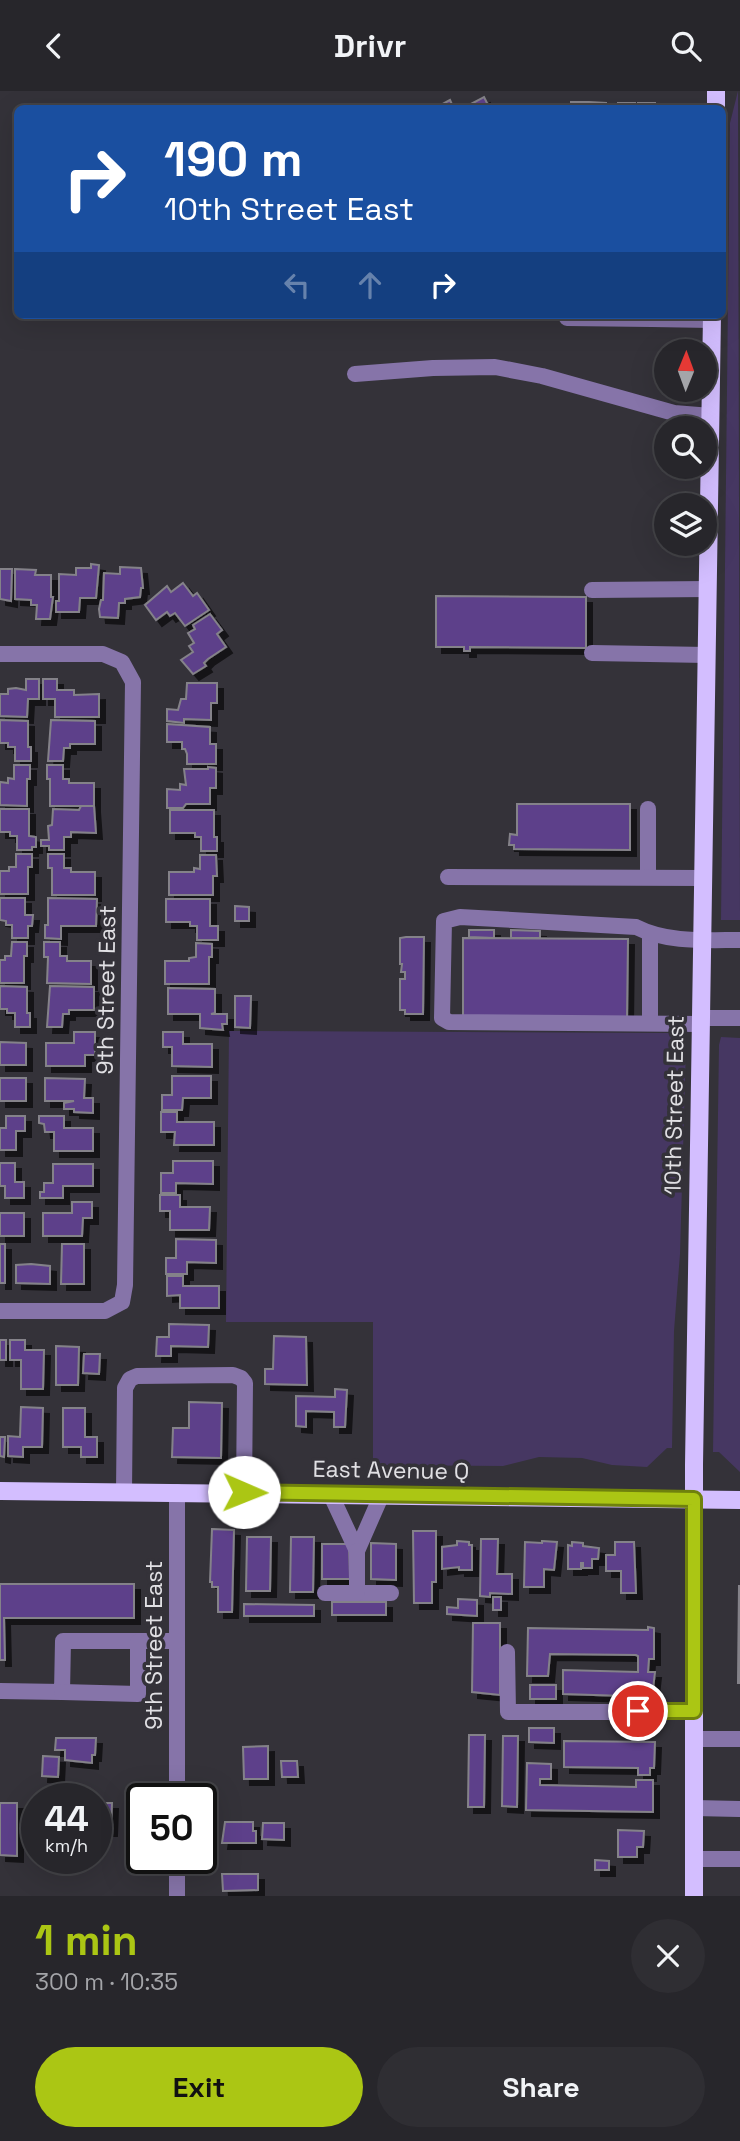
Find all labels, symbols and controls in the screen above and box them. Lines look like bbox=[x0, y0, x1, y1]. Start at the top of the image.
text: Drivr bbox=[334, 26, 406, 66]
icon: back bbox=[35, 27, 73, 65]
icon: search bbox=[667, 27, 705, 65]
text: 190 m bbox=[164, 128, 302, 190]
icon: right bbox=[49, 133, 140, 224]
text: 10th Street East bbox=[164, 189, 414, 229]
icon: left bbox=[278, 266, 316, 304]
icon: ahead bbox=[351, 266, 389, 304]
icon: right bbox=[424, 266, 462, 304]
north arrow bbox=[654, 339, 718, 403]
map controls bbox=[654, 339, 717, 556]
button: search bbox=[654, 416, 717, 479]
button: layers bbox=[654, 493, 717, 556]
street label: 9th Street East bbox=[90, 905, 122, 1075]
street label: 10th Street East bbox=[657, 1015, 691, 1195]
street label: East Avenue Q bbox=[312, 1454, 470, 1486]
position arrow bbox=[207, 1455, 281, 1529]
street label: 9th Street East bbox=[139, 1560, 169, 1730]
pin bbox=[608, 1681, 668, 1741]
icon: arrive bbox=[619, 1692, 657, 1730]
speed limit sign: 50 bbox=[126, 1783, 217, 1874]
text: 44 bbox=[44, 1797, 89, 1841]
text: km/h bbox=[45, 1834, 88, 1857]
text: 1 min bbox=[35, 1914, 138, 1967]
button: close bbox=[631, 1919, 705, 1993]
text: 300 m · 10:35 bbox=[35, 1967, 178, 1997]
button: Exit bbox=[35, 2047, 363, 2127]
button: Share bbox=[377, 2047, 705, 2127]

